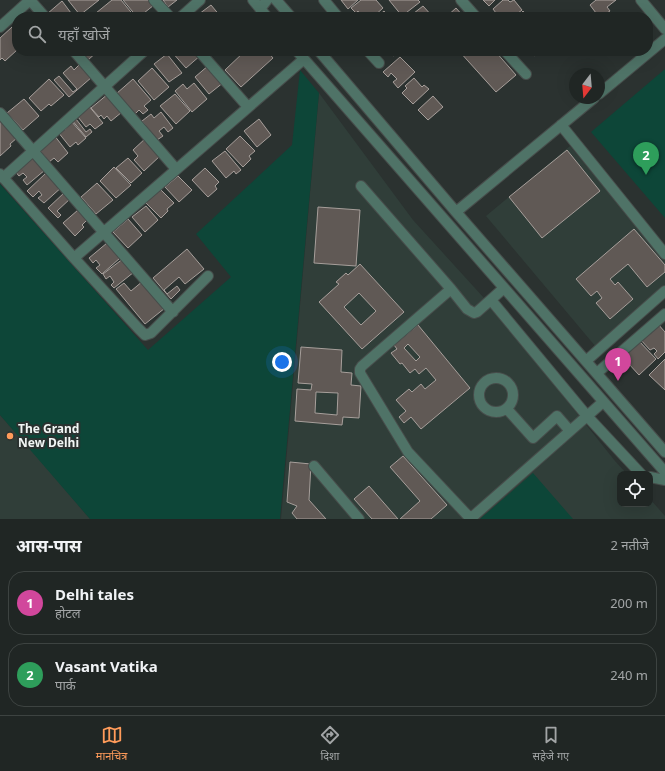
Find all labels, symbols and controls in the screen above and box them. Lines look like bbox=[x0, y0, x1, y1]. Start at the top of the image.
search box bbox=[12, 12, 653, 56]
icon: search bbox=[26, 23, 48, 45]
text: यहाँ खोजें bbox=[58, 24, 110, 44]
north arrow bbox=[569, 68, 605, 104]
pin: 2 bbox=[633, 142, 659, 175]
pin: 1 bbox=[605, 348, 631, 381]
your location bbox=[272, 352, 292, 372]
place label: The Grand New Delhi bbox=[18, 420, 79, 451]
marker: The Grand New Delhi bbox=[5, 431, 15, 441]
map controls bbox=[617, 471, 653, 507]
button: locate bbox=[617, 471, 653, 507]
text: आस-पास bbox=[16, 534, 81, 557]
text: 2 नतीजे bbox=[611, 536, 649, 554]
text: Delhi tales bbox=[55, 584, 134, 604]
text: 1 bbox=[26, 594, 34, 612]
text: 200 m bbox=[610, 594, 648, 612]
text: होटल bbox=[55, 604, 81, 622]
text: Vasant Vatika bbox=[55, 656, 158, 676]
text: 2 bbox=[26, 666, 34, 684]
text: 240 m bbox=[610, 666, 648, 684]
text: पार्क bbox=[55, 676, 76, 694]
tab: मानचित्र bbox=[96, 724, 127, 763]
tab: दिशा bbox=[319, 724, 341, 763]
tab: सहेजे गए bbox=[533, 724, 569, 763]

